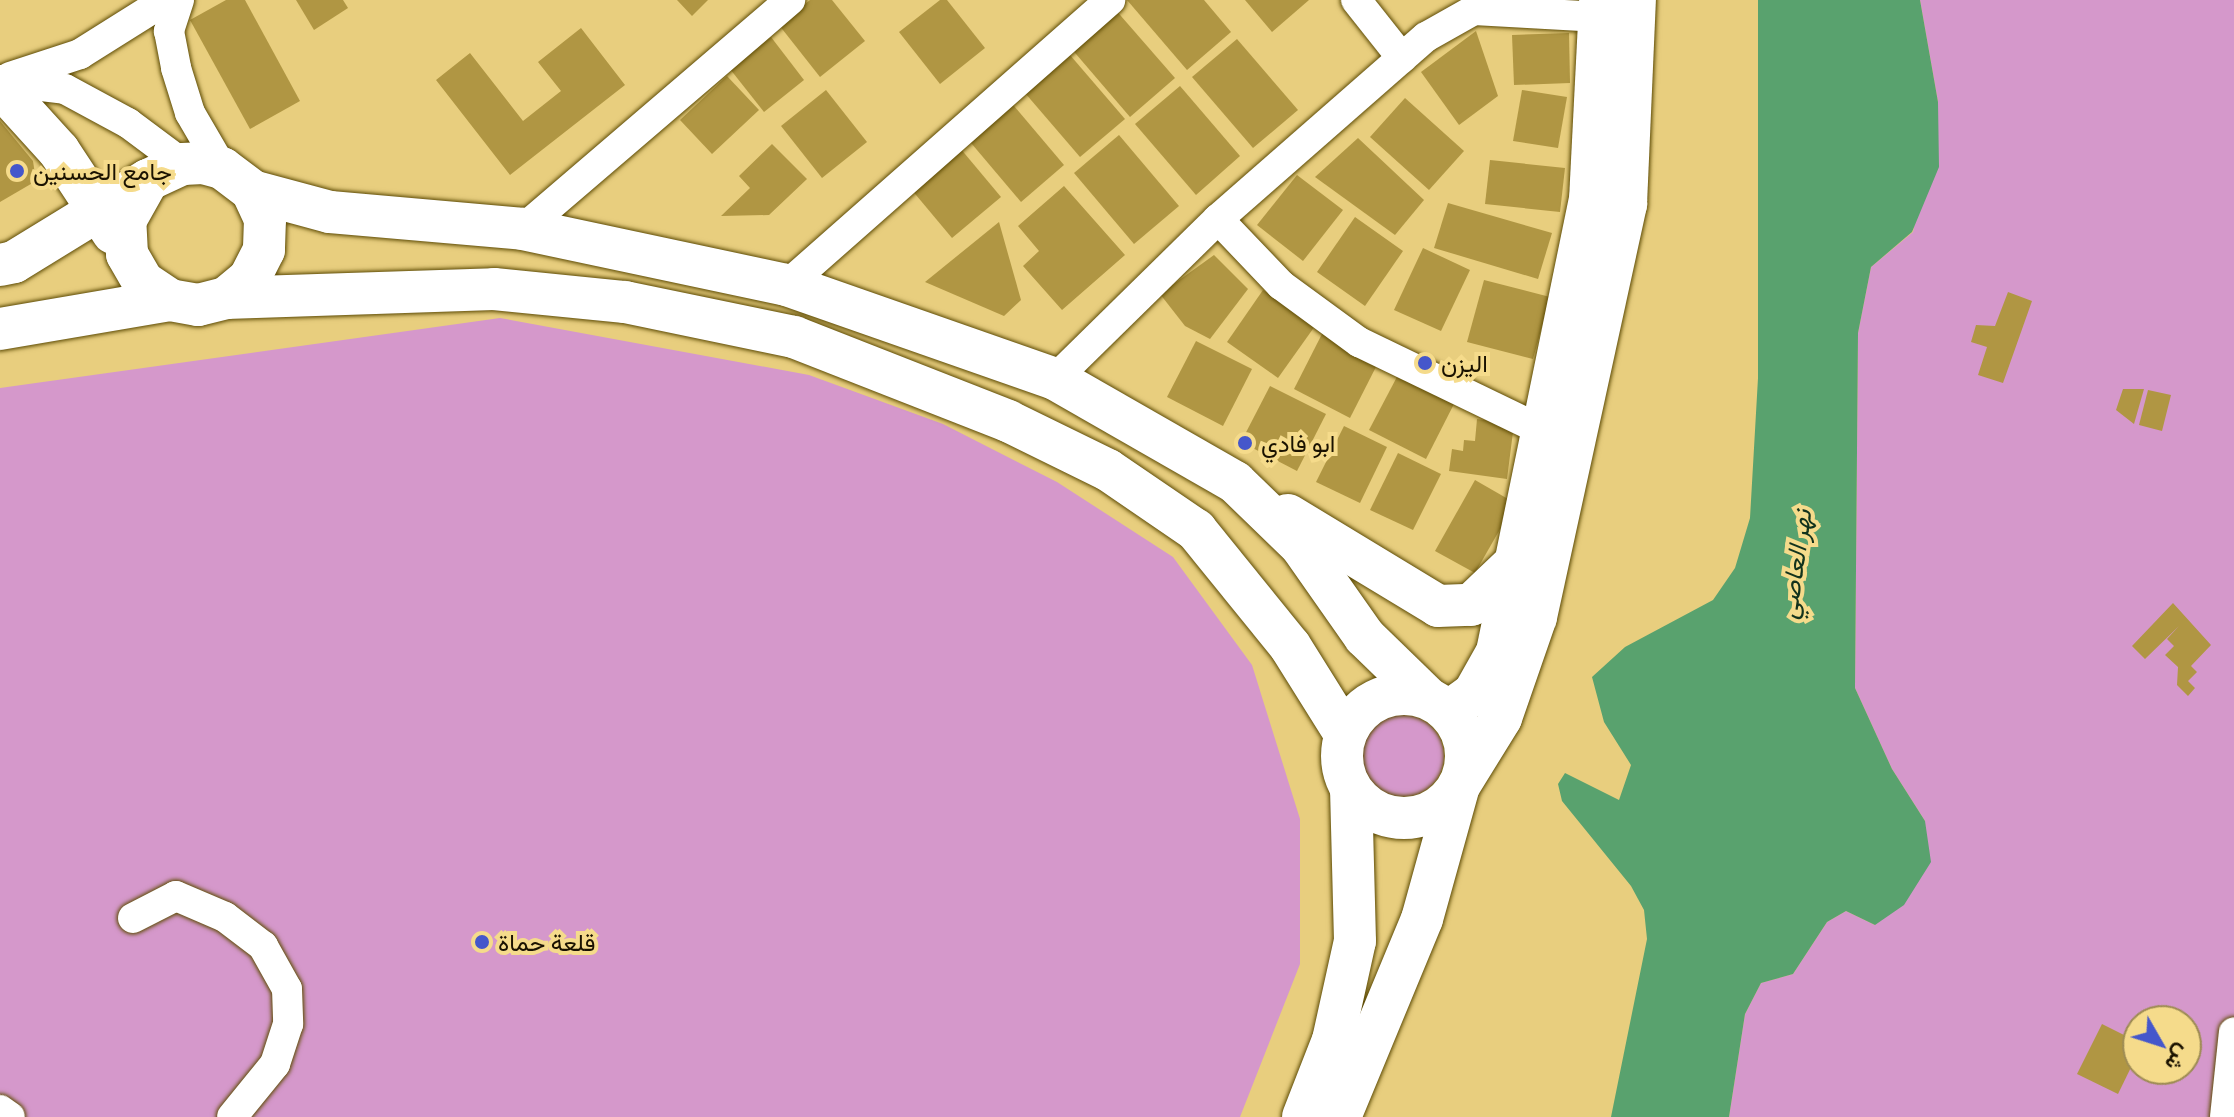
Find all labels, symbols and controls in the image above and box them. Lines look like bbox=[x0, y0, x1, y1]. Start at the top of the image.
place label: جامع الحسنين bbox=[33, 157, 172, 185]
marker: جامع الحسنين bbox=[8, 162, 26, 180]
place label: اليزن bbox=[1441, 349, 1488, 377]
marker: اليزن bbox=[1416, 354, 1434, 372]
place label: ابو فادي bbox=[1261, 429, 1335, 457]
marker: ابو فادي bbox=[1236, 434, 1254, 452]
water label: نهر العاصي bbox=[1771, 507, 1817, 621]
place label: قلعة حماة bbox=[498, 928, 595, 956]
marker: قلعة حماة bbox=[473, 933, 491, 951]
north arrow bbox=[2122, 1005, 2202, 1085]
text: ش bbox=[2161, 1040, 2198, 1077]

